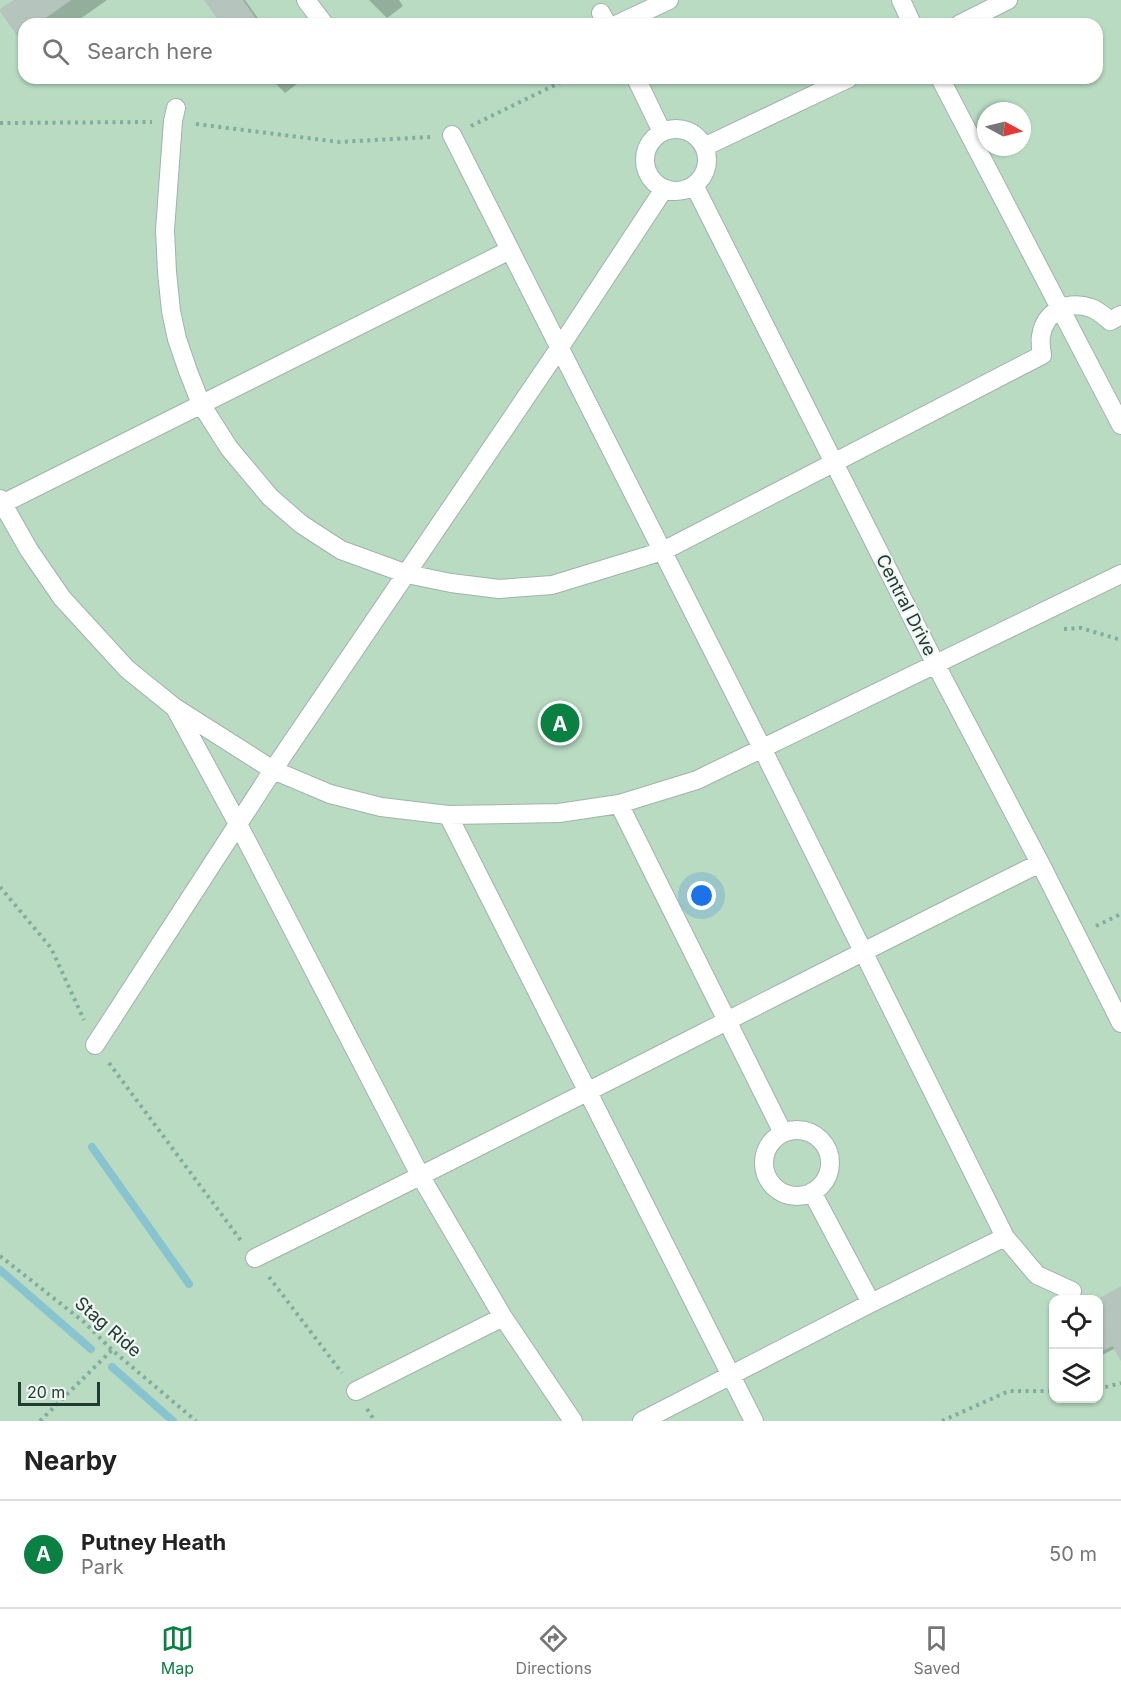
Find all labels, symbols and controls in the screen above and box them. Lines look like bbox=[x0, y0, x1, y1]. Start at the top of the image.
search box bbox=[18, 18, 1103, 84]
icon: search bbox=[39, 35, 72, 68]
text: Search here bbox=[87, 38, 213, 64]
north arrow bbox=[977, 102, 1031, 156]
street label: Central Drive bbox=[872, 550, 941, 659]
pin: A bbox=[540, 700, 580, 746]
your location bbox=[687, 881, 716, 910]
street label: Stag Ride bbox=[71, 1292, 146, 1361]
map controls bbox=[1049, 1295, 1103, 1403]
button: locate bbox=[1049, 1295, 1103, 1349]
button: layers bbox=[1049, 1349, 1103, 1403]
scale bar bbox=[18, 1379, 100, 1406]
text: 20 m bbox=[27, 1382, 65, 1402]
text: Nearby bbox=[24, 1445, 117, 1476]
text: Putney Heath bbox=[81, 1529, 226, 1555]
text: A bbox=[36, 1542, 51, 1566]
text: 50 m bbox=[1049, 1542, 1097, 1566]
text: Park bbox=[81, 1555, 124, 1579]
tab: Map bbox=[161, 1622, 194, 1678]
tab: Directions bbox=[516, 1622, 592, 1678]
tab: Saved bbox=[913, 1622, 960, 1678]

